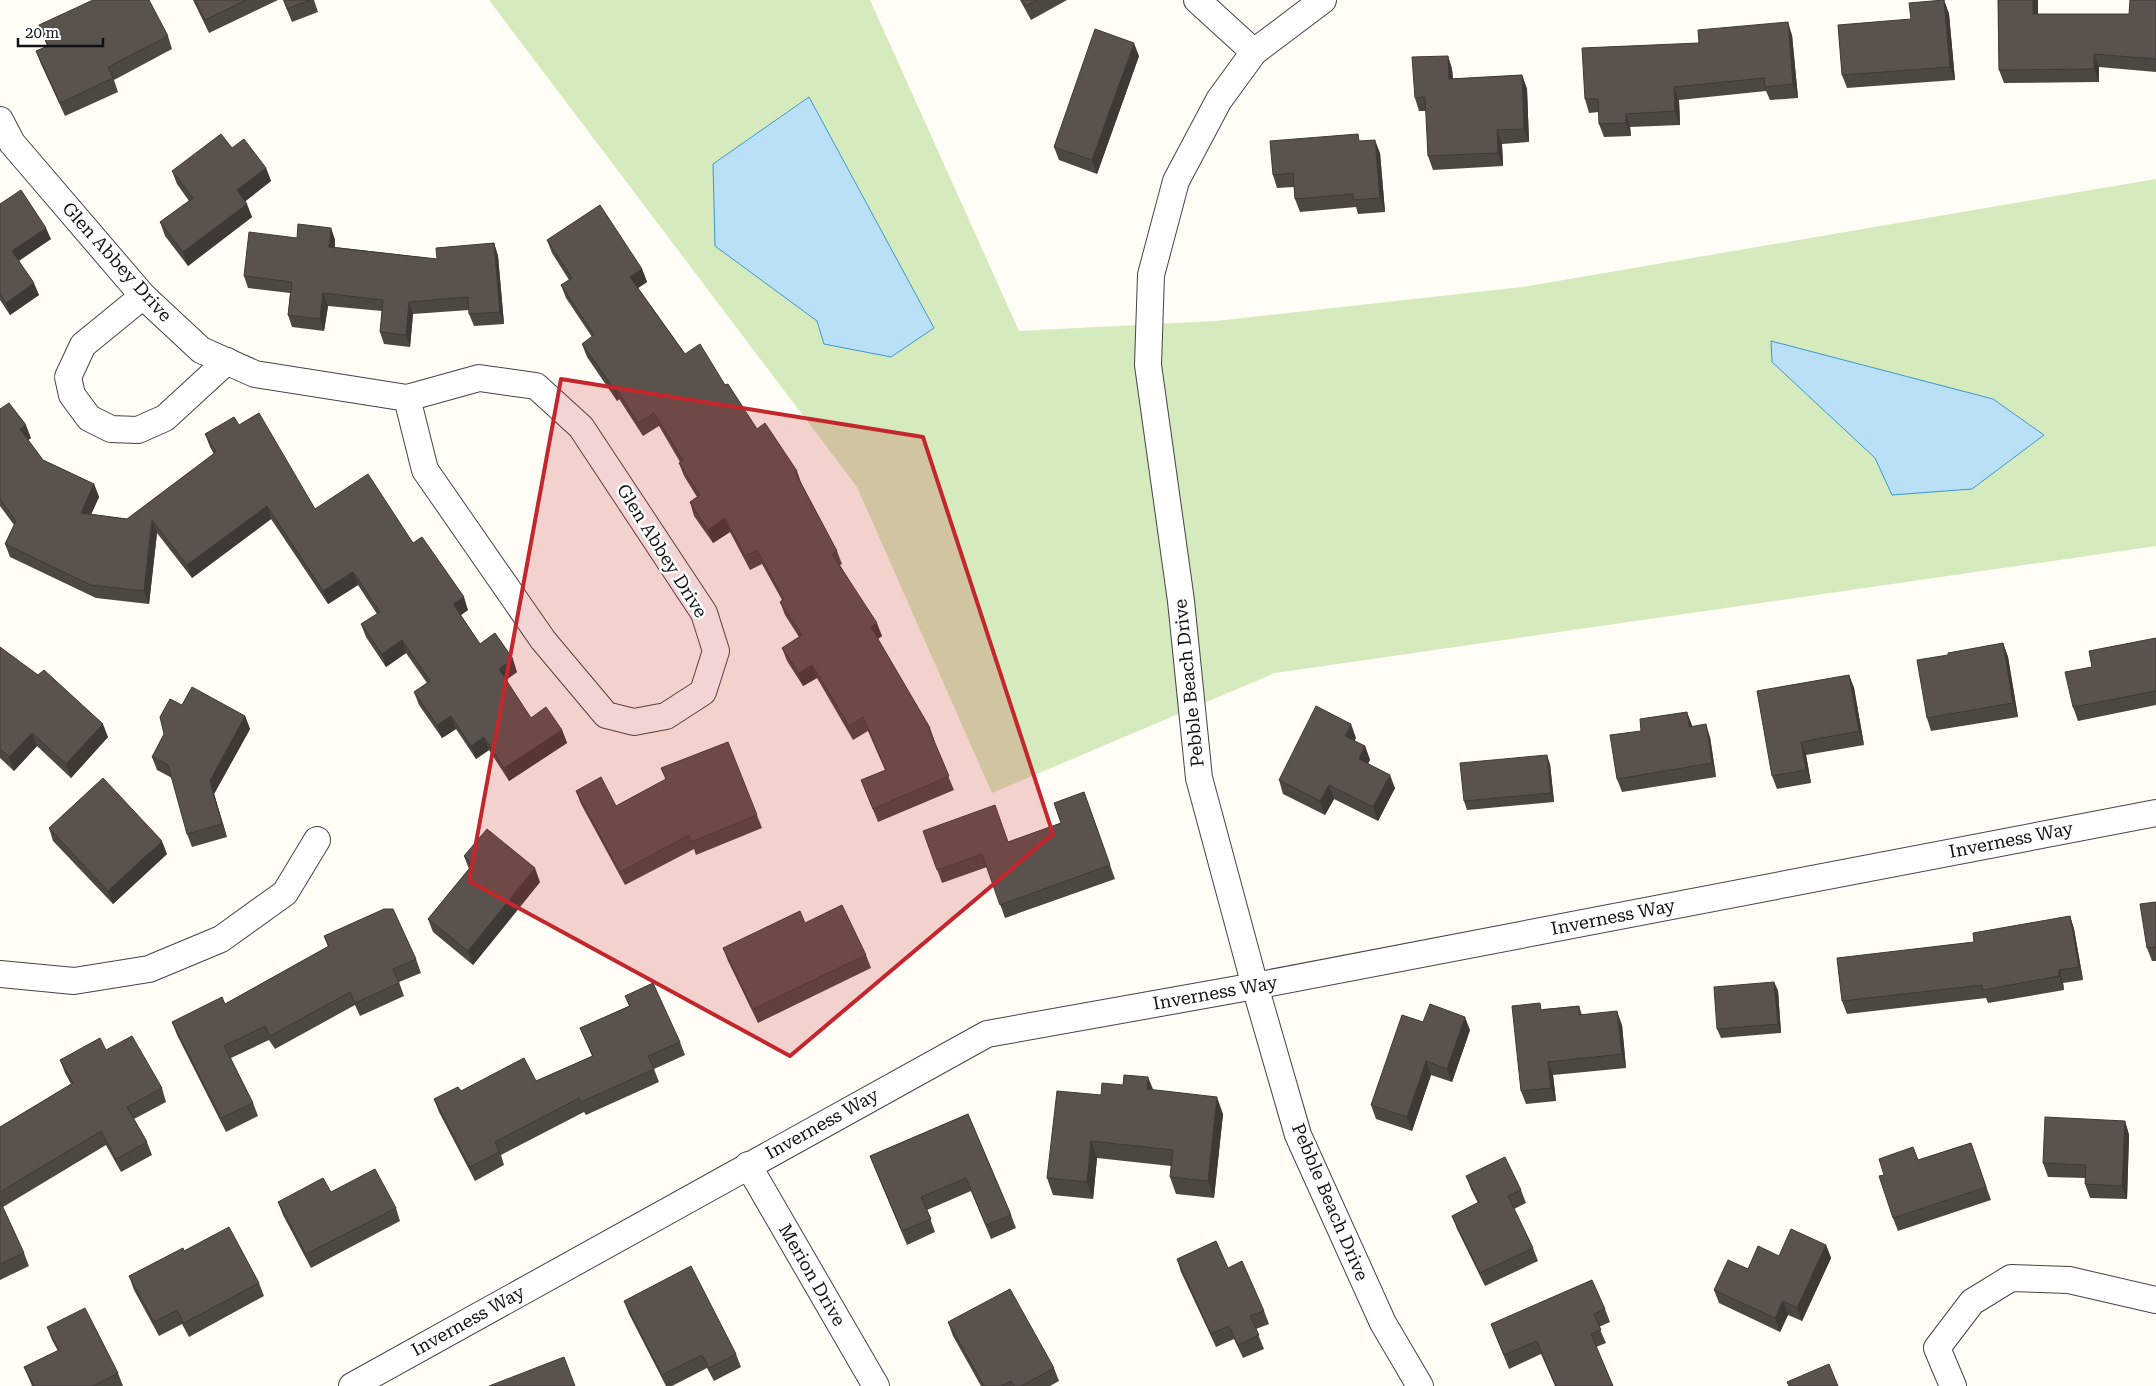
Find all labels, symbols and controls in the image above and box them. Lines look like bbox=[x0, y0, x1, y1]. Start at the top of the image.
scale bar bbox=[18, 15, 102, 47]
text: 20 m bbox=[25, 24, 60, 42]
street label: Glen Abbey Drive bbox=[58, 198, 177, 326]
street label: Glen Abbey Drive bbox=[613, 480, 712, 621]
street label: Pebble Beach Drive bbox=[1169, 598, 1208, 768]
street label: Inverness Way bbox=[1947, 817, 2075, 862]
street label: Inverness Way bbox=[1549, 894, 1677, 939]
street label: Inverness Way bbox=[1151, 971, 1279, 1014]
street label: Inverness Way bbox=[762, 1084, 882, 1163]
street label: Pebble Beach Drive bbox=[1288, 1120, 1373, 1284]
street label: Merion Drive bbox=[775, 1220, 850, 1330]
street label: Inverness Way bbox=[408, 1281, 528, 1360]

